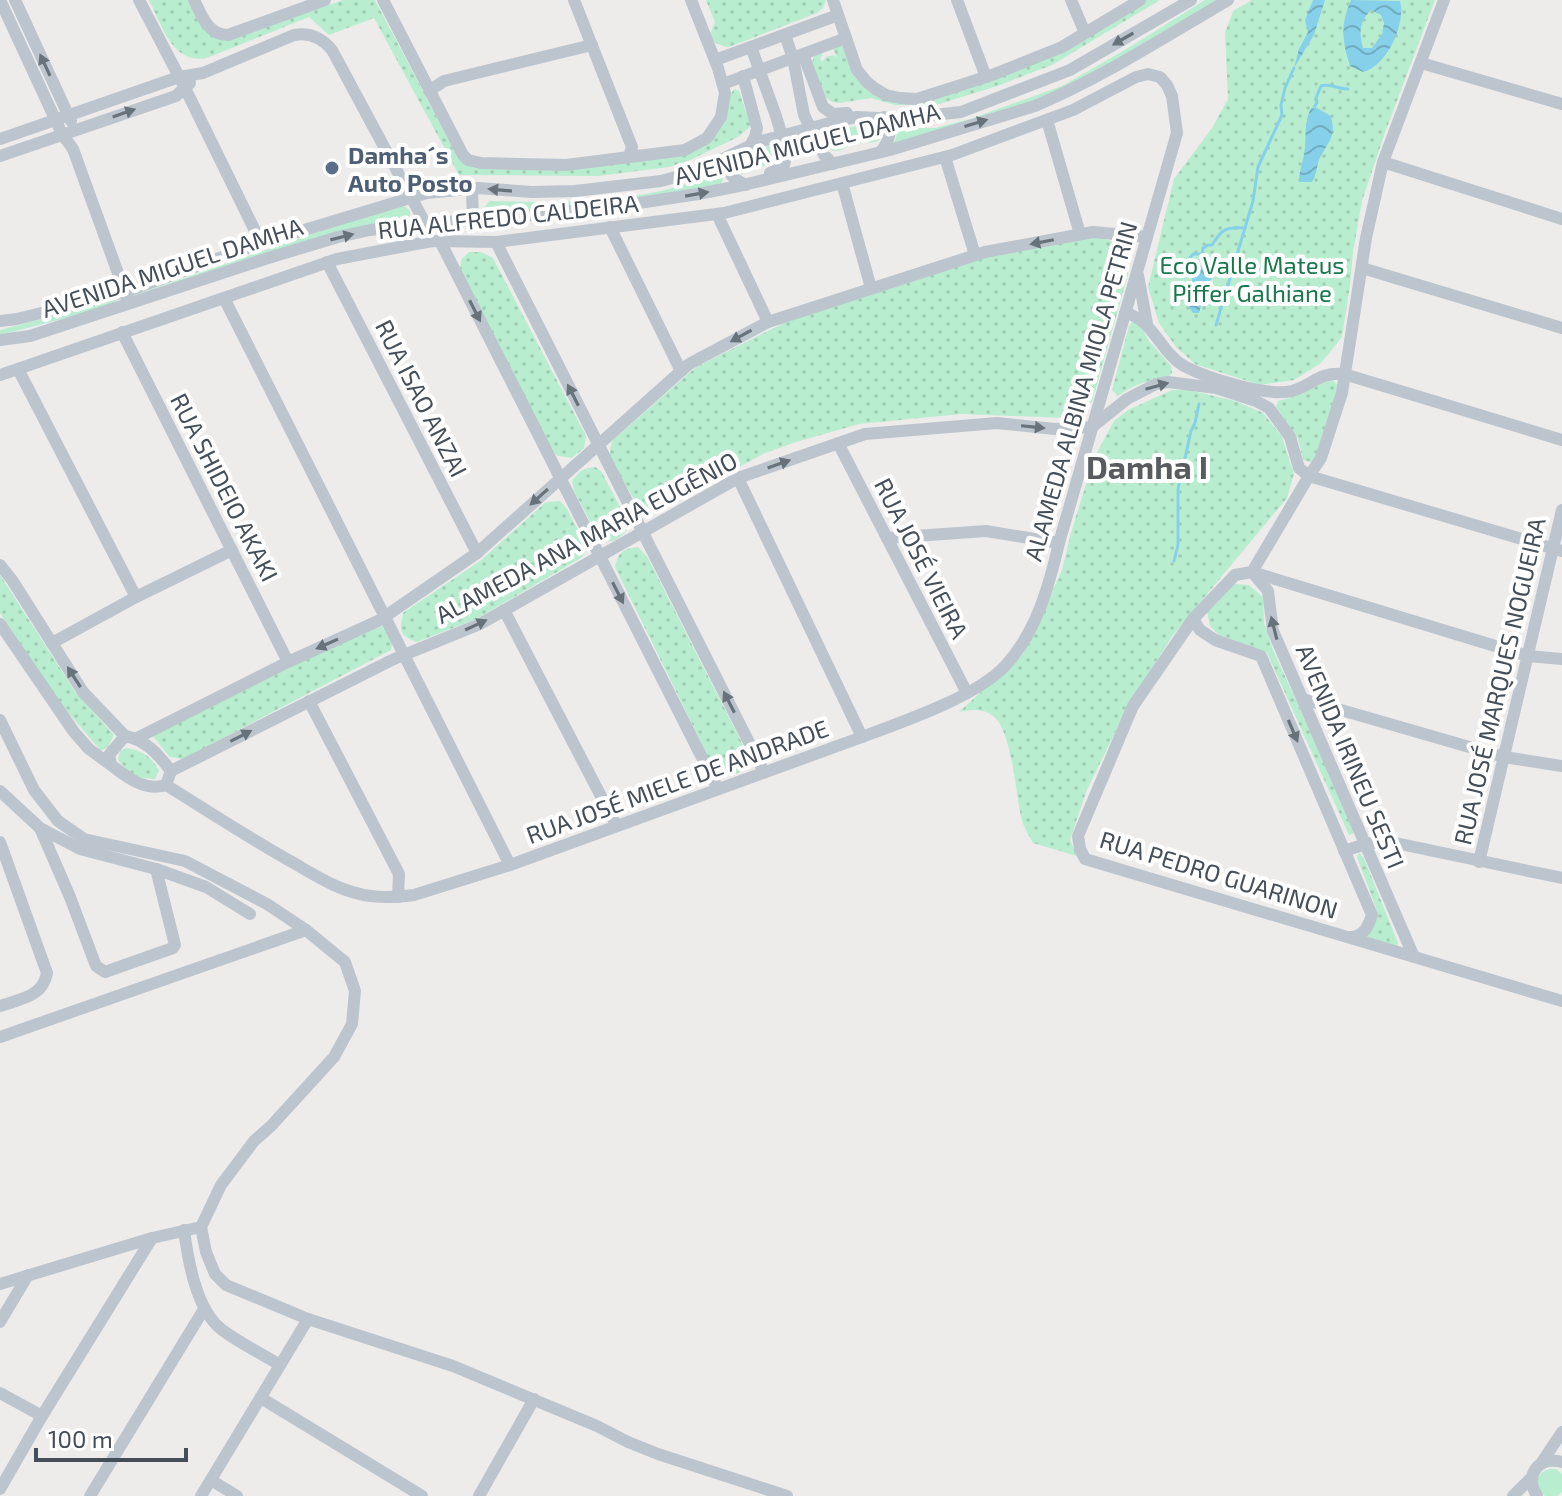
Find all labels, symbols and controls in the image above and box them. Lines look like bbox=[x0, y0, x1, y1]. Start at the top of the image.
one-way arrow bbox=[1112, 32, 1135, 46]
one-way arrow bbox=[38, 53, 52, 76]
street label: AVENIDA MIGUEL DAMHA bbox=[671, 96, 943, 190]
one-way arrow bbox=[113, 106, 137, 118]
one-way arrow bbox=[964, 117, 988, 129]
place label: Damha´s Auto Posto bbox=[348, 140, 473, 197]
marker: Damha´s Auto Posto bbox=[323, 159, 341, 177]
one-way arrow bbox=[487, 183, 512, 196]
street label: RUA ALFREDO CALDEIRA bbox=[376, 188, 640, 244]
one-way arrow bbox=[685, 188, 710, 200]
street label: AVENIDA MIGUEL DAMHA bbox=[38, 211, 306, 323]
street label: ALAMEDA ALBINA MIOLA PETRIN bbox=[1018, 218, 1142, 564]
one-way arrow bbox=[330, 230, 355, 243]
one-way arrow bbox=[1029, 236, 1054, 248]
park label: Eco Valle Mateus Piffer Galhiane bbox=[1159, 250, 1345, 307]
one-way arrow bbox=[468, 299, 482, 322]
street label: RUA ISAO ANZAI bbox=[370, 315, 474, 481]
one-way arrow bbox=[730, 329, 753, 343]
one-way arrow bbox=[1145, 379, 1169, 392]
one-way arrow bbox=[567, 384, 580, 407]
street label: RUA SHIDEIO AKAKI bbox=[165, 388, 285, 586]
one-way arrow bbox=[1021, 421, 1046, 434]
street label: ALAMEDA ANA MARIA EUGÊNIO bbox=[430, 445, 742, 629]
district label: Damha I bbox=[1086, 447, 1208, 485]
one-way arrow bbox=[767, 457, 791, 469]
street label: RUA JOSÉ VIEIRA bbox=[869, 473, 975, 643]
one-way arrow bbox=[530, 488, 549, 506]
street label: RUA JOSÉ MARQUES NOGUEIRA bbox=[1447, 514, 1551, 847]
one-way arrow bbox=[612, 581, 625, 604]
one-way arrow bbox=[1268, 615, 1280, 640]
one-way arrow bbox=[464, 618, 487, 632]
one-way arrow bbox=[315, 638, 338, 651]
street label: AVENIDA IRINEU SESTI bbox=[1291, 640, 1411, 872]
one-way arrow bbox=[66, 667, 81, 688]
one-way arrow bbox=[722, 691, 735, 714]
street label: RUA JOSÉ MIELE DE ANDRADE bbox=[522, 713, 832, 849]
one-way arrow bbox=[1287, 719, 1300, 743]
one-way arrow bbox=[229, 729, 252, 742]
street label: RUA PEDRO GUARINON bbox=[1097, 824, 1341, 924]
scale bar bbox=[36, 1412, 186, 1462]
text: 100 m bbox=[48, 1424, 113, 1453]

